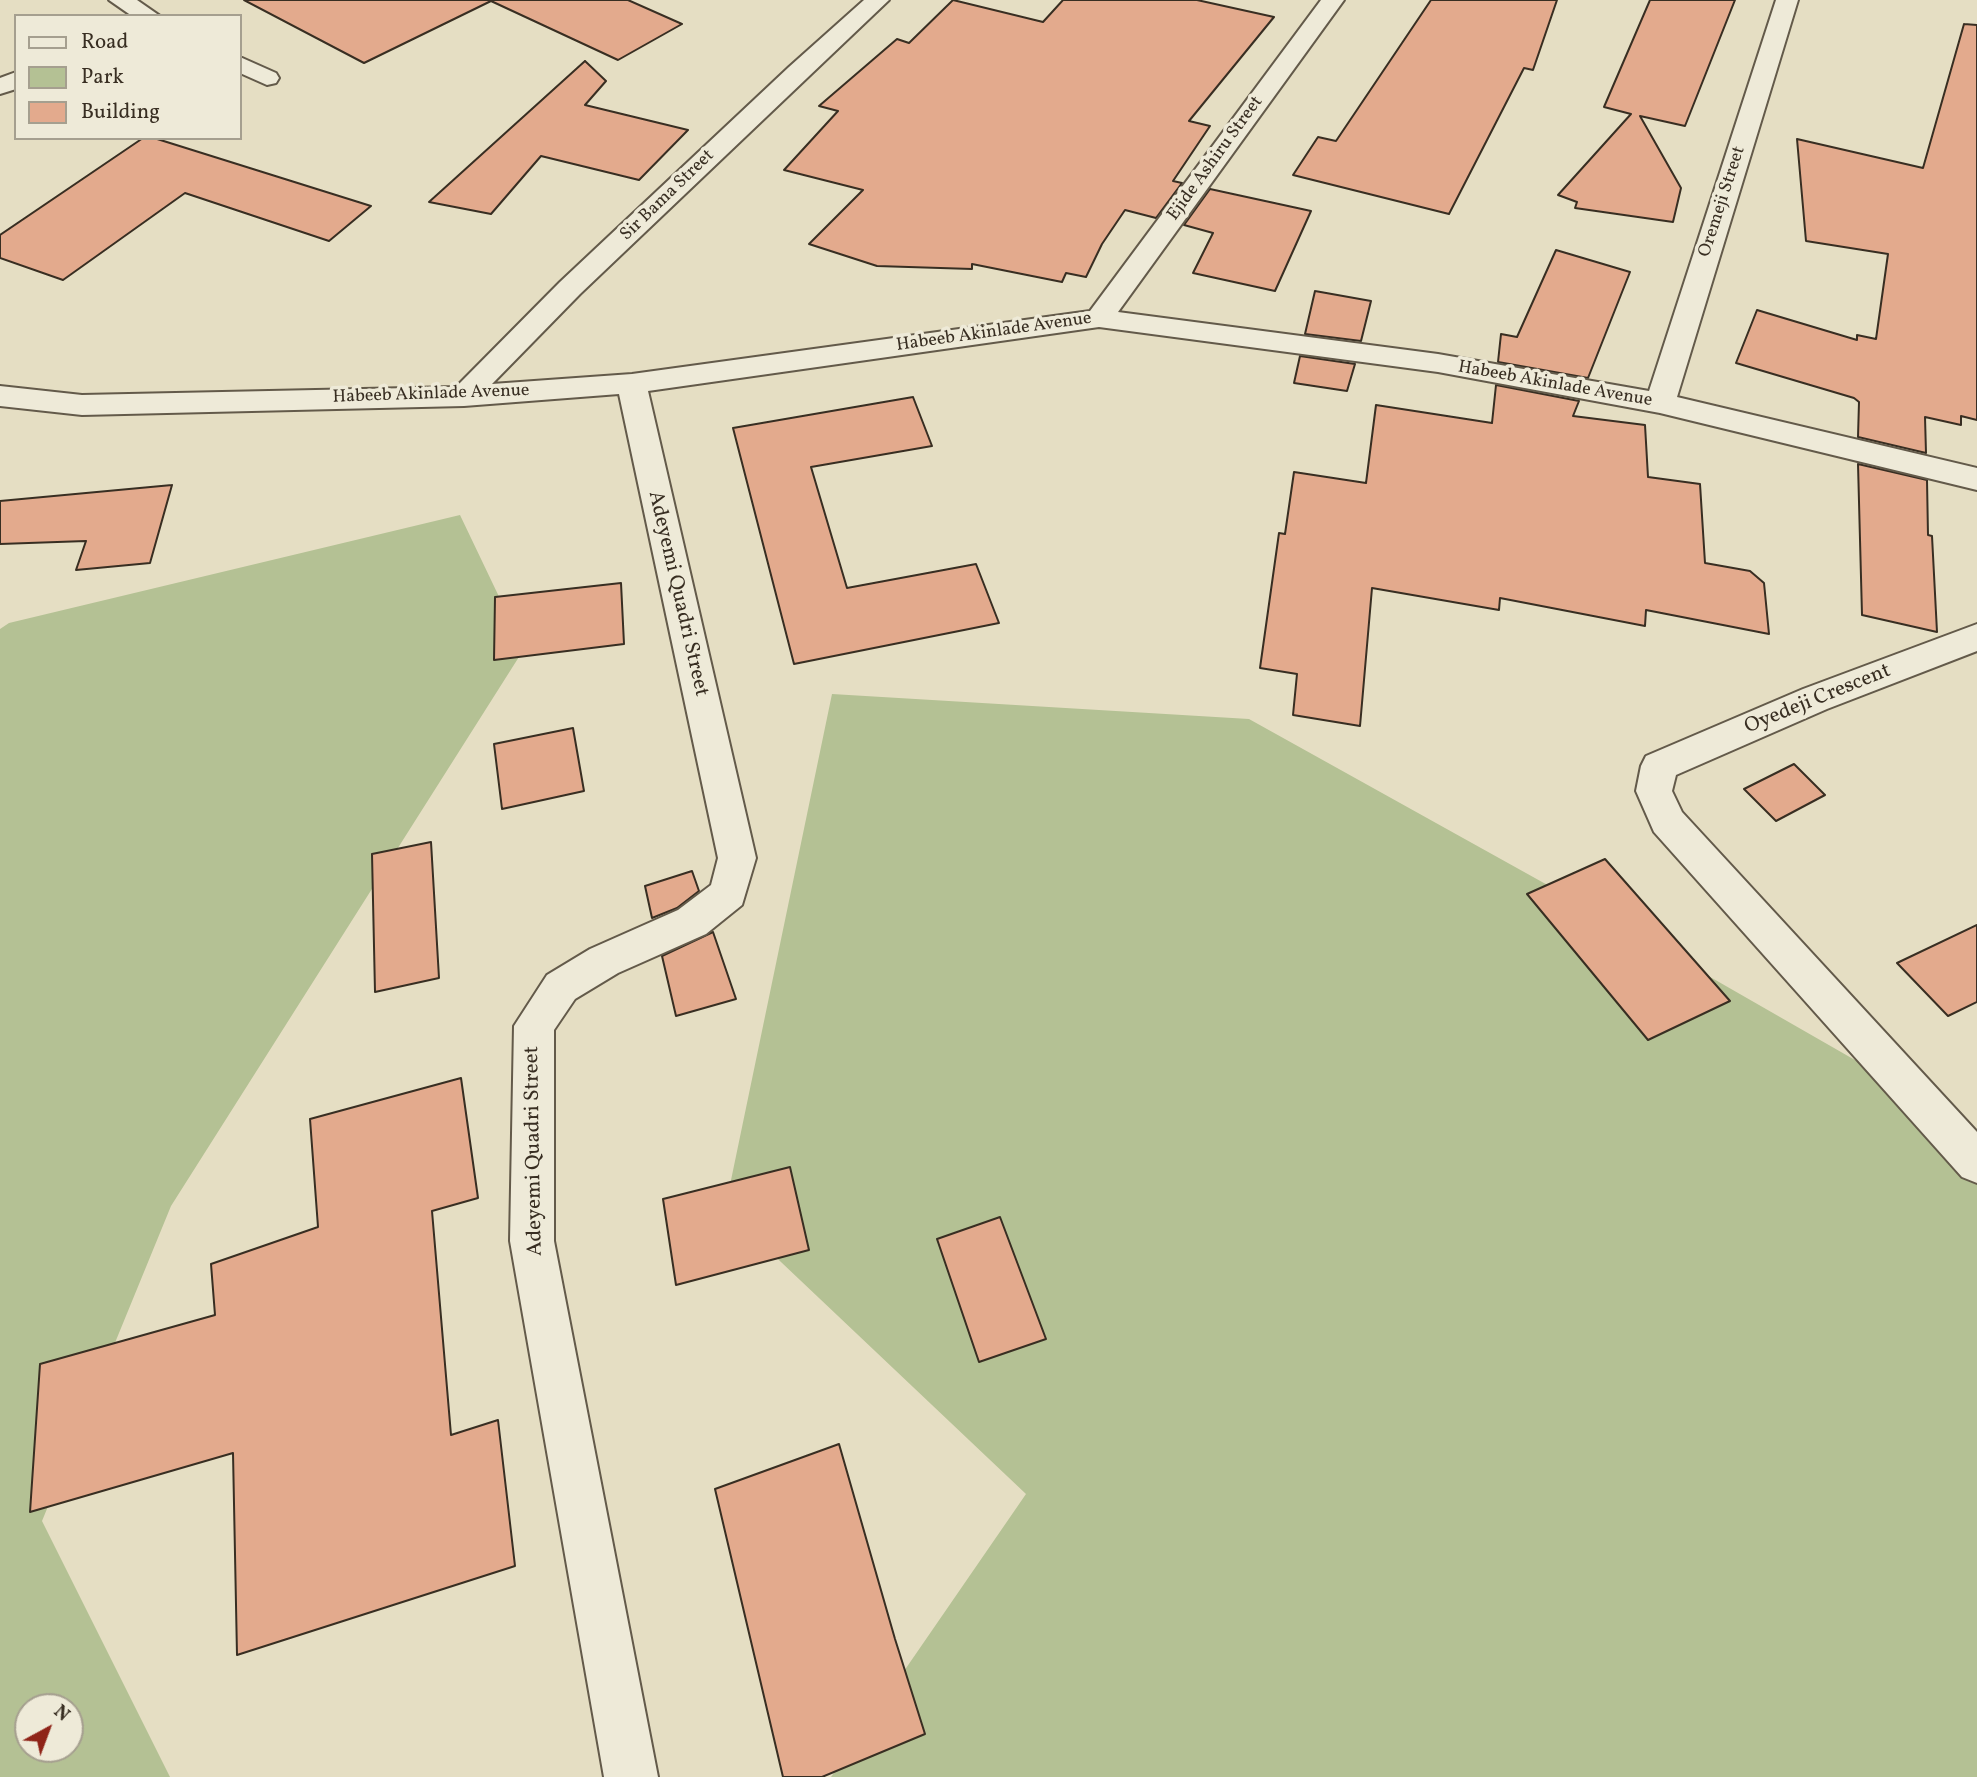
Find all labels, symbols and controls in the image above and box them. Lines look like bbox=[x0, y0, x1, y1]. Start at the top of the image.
legend bbox=[14, 14, 242, 140]
text: Road bbox=[81, 28, 128, 57]
text: Park bbox=[81, 63, 124, 92]
street label: Ejide Ashiru Street bbox=[1164, 93, 1268, 225]
text: Building bbox=[81, 98, 160, 127]
street label: Oremeji Street bbox=[1695, 144, 1751, 260]
street label: Sir Bama Street bbox=[616, 146, 720, 246]
street label: Habeeb Akinlade Avenue bbox=[895, 309, 1093, 357]
street label: Habeeb Akinlade Avenue bbox=[1456, 357, 1654, 413]
street label: Habeeb Akinlade Avenue bbox=[332, 381, 530, 409]
street label: Adeyemi Quadri Street bbox=[641, 489, 713, 699]
street label: Oyedeji Crescent bbox=[1741, 659, 1895, 741]
street label: Adeyemi Quadri Street bbox=[521, 1046, 549, 1256]
north arrow bbox=[14, 1693, 84, 1763]
text: N bbox=[48, 1699, 75, 1728]

